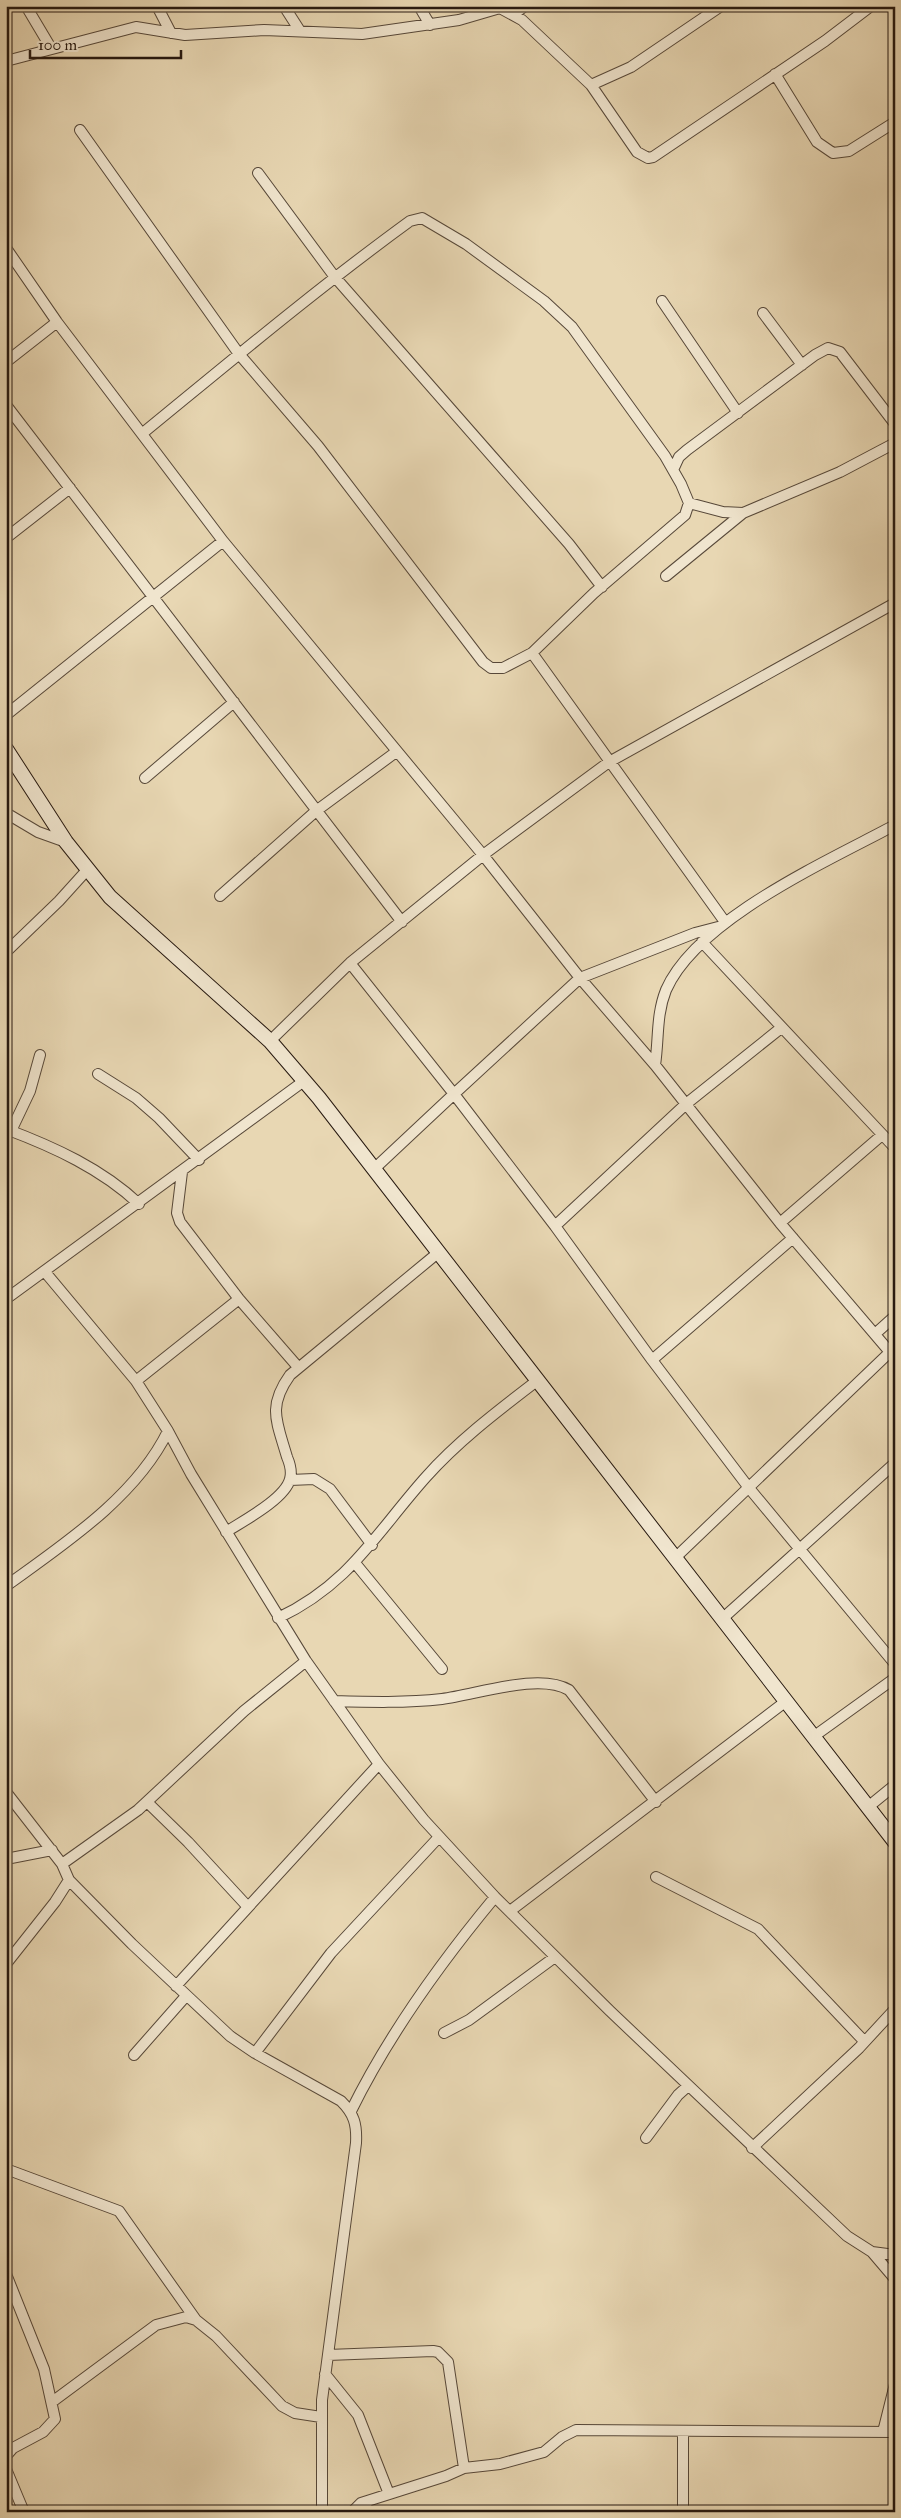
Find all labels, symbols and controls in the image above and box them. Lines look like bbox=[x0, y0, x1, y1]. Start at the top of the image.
scale bar bbox=[30, 28, 181, 60]
text: 100 m bbox=[38, 36, 78, 54]

